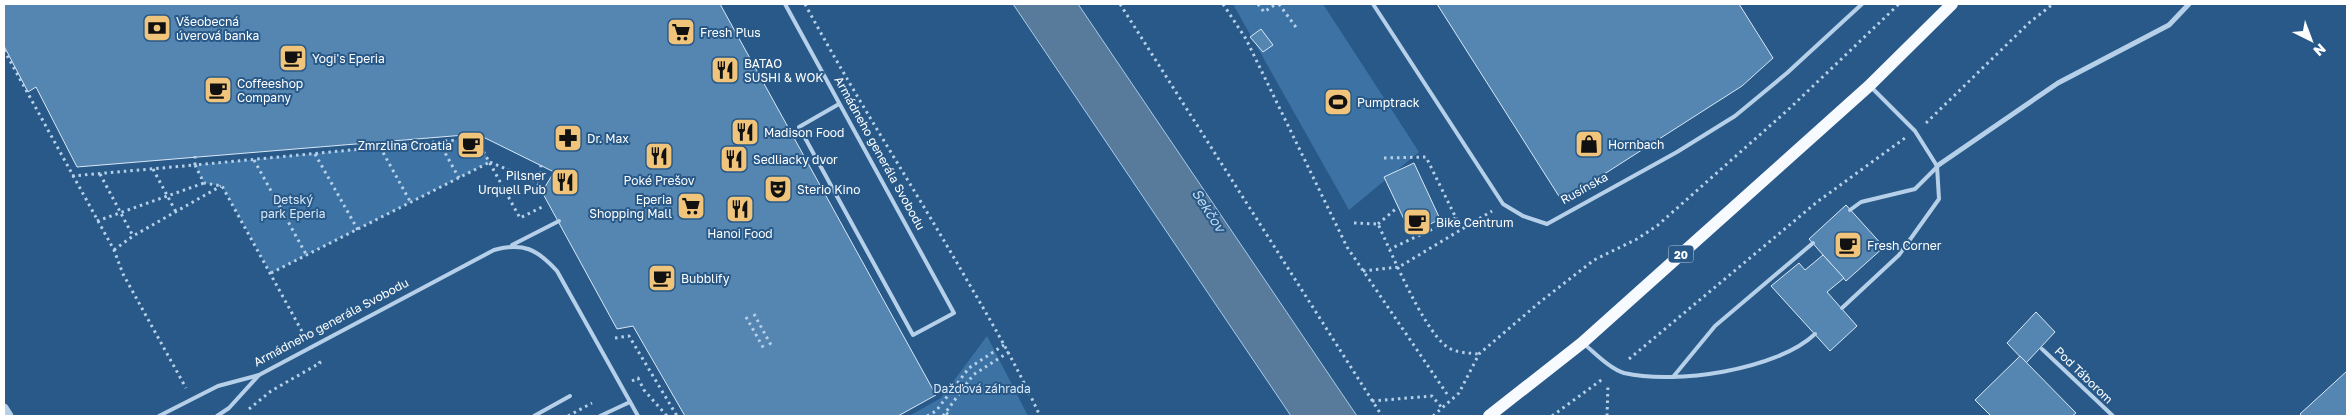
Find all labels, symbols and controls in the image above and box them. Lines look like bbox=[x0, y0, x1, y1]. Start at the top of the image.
bank icon: Všeobecná úverová banka bbox=[142, 13, 172, 43]
place label: Všeobecná úverová banka bbox=[176, 14, 259, 43]
north arrow bbox=[2286, 15, 2336, 65]
supermarket icon: Fresh Plus bbox=[666, 17, 696, 47]
place label: Fresh Plus bbox=[700, 25, 761, 40]
text: N bbox=[2310, 40, 2330, 60]
cafe icon: Yogi's Eperia bbox=[278, 43, 308, 73]
place label: Yogi's Eperia bbox=[312, 51, 385, 66]
restaurant icon: BATAO SUSHI & WOK bbox=[710, 55, 740, 85]
place label: BATAO SUSHI & WOK bbox=[744, 56, 824, 85]
street label: Armádneho generála Svobodu bbox=[831, 73, 929, 233]
cafe icon: Coffeeshop Company bbox=[203, 75, 233, 105]
place label: Coffeeshop Company bbox=[237, 76, 303, 105]
sports icon: Pumptrack bbox=[1323, 87, 1353, 117]
place label: Pumptrack bbox=[1357, 95, 1420, 110]
restaurant icon: Madison Food bbox=[730, 117, 760, 147]
pharmacy icon: Dr. Max bbox=[553, 123, 583, 153]
place label: Madison Food bbox=[764, 125, 844, 140]
shop icon: Hornbach bbox=[1574, 129, 1604, 159]
cafe icon: Zmrzlina Croatia bbox=[456, 130, 486, 160]
place label: Dr. Max bbox=[587, 131, 629, 146]
place label: Hornbach bbox=[1608, 137, 1664, 152]
place label: Zmrzlina Croatia bbox=[358, 138, 452, 153]
restaurant icon: Poké Prešov bbox=[644, 141, 674, 171]
restaurant icon: Sedliacky dvor bbox=[719, 144, 749, 174]
place label: Sedliacky dvor bbox=[753, 152, 838, 167]
restaurant icon: Pilsner Urquell Pub bbox=[550, 167, 580, 197]
place label: Pilsner Urquell Pub bbox=[478, 168, 546, 197]
street label: Rusínska bbox=[1558, 169, 1610, 207]
place label: Poké Prešov bbox=[624, 173, 695, 188]
theatre icon: Sterio Kino bbox=[763, 174, 793, 204]
place label: Sterio Kino bbox=[797, 182, 860, 197]
water label: Sekčov bbox=[1189, 185, 1230, 237]
supermarket icon: Eperia Shopping Mall bbox=[676, 191, 706, 221]
park label: Detský park Eperia bbox=[261, 192, 325, 221]
place label: Eperia Shopping Mall bbox=[589, 192, 672, 221]
restaurant icon: Hanoi Food bbox=[725, 194, 755, 224]
cafe icon: Bike Centrum bbox=[1402, 207, 1432, 237]
place label: Bike Centrum bbox=[1436, 215, 1514, 230]
place label: Hanoi Food bbox=[707, 226, 773, 241]
cafe icon: Fresh Corner bbox=[1833, 230, 1863, 260]
place label: Fresh Corner bbox=[1867, 238, 1942, 253]
road number: 20 bbox=[1668, 245, 1694, 262]
cafe icon: Bubblify bbox=[647, 263, 677, 293]
place label: Bubblify bbox=[681, 271, 730, 286]
street label: Armádneho generála Svobodu bbox=[251, 275, 411, 369]
street label: Pod Táborom bbox=[2052, 343, 2116, 407]
park label: Dažďová záhrada bbox=[933, 381, 1031, 396]

